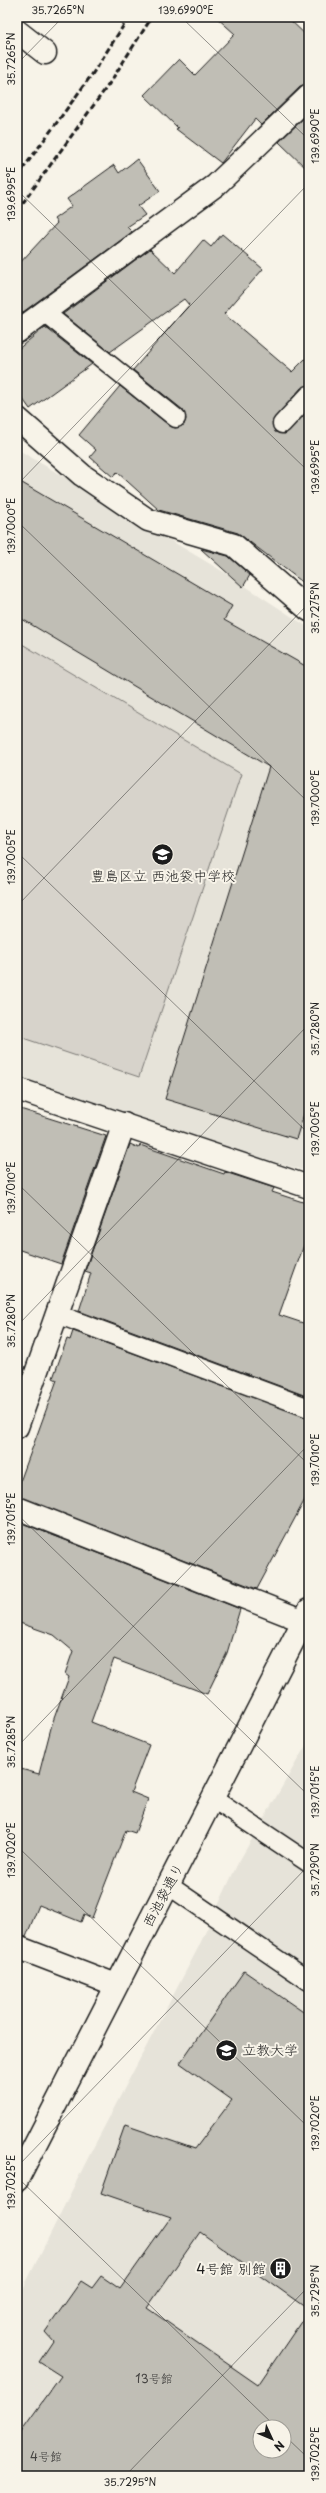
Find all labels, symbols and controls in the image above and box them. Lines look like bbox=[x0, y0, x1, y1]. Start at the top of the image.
text: 35.7265°N bbox=[31, 2, 85, 17]
text: 139.6990°E bbox=[158, 2, 214, 17]
text: 35.7265°N bbox=[3, 32, 18, 86]
text: 139.6990°E bbox=[307, 108, 322, 164]
text: 139.6995°E bbox=[3, 167, 18, 221]
text: 139.6995°E bbox=[307, 440, 322, 494]
text: 139.7000°E bbox=[3, 498, 18, 554]
text: 35.7275°N bbox=[307, 582, 322, 634]
text: 139.7000°E bbox=[307, 770, 322, 826]
text: 139.7005°E bbox=[3, 829, 18, 885]
school or university icon: 豊島区立 西池袋中学校 bbox=[150, 841, 176, 867]
place label: 豊島区立 西池袋中学校 bbox=[91, 865, 235, 886]
text: 35.7280°N bbox=[307, 1002, 322, 1056]
text: 139.7005°E bbox=[307, 1101, 322, 1157]
text: 139.7010°E bbox=[3, 1162, 18, 1215]
text: 35.7280°N bbox=[3, 1294, 18, 1348]
text: 139.7010°E bbox=[307, 1434, 322, 1487]
text: 139.7015°E bbox=[3, 1493, 18, 1545]
text: 35.7285°N bbox=[3, 1716, 18, 1768]
text: 139.7015°E bbox=[307, 1766, 322, 1818]
text: 139.7020°E bbox=[3, 1822, 18, 1878]
text: 35.7290°N bbox=[307, 1843, 322, 1897]
street label: 西池袋通り bbox=[137, 1859, 188, 1931]
school or university icon: 立教大学 bbox=[214, 2037, 240, 2063]
place label: 立教大学 bbox=[242, 2039, 298, 2060]
text: 139.7020°E bbox=[307, 2095, 322, 2151]
text: 139.7025°E bbox=[3, 2155, 18, 2209]
building icon: 4号館 別館 bbox=[268, 2256, 294, 2282]
place label: 4号館 別館 bbox=[196, 2258, 266, 2279]
text: 35.7295°N bbox=[307, 2265, 322, 2317]
house number: 13号館 bbox=[135, 2369, 173, 2387]
north arrow bbox=[252, 2419, 292, 2459]
text: 139.7025°E bbox=[307, 2427, 322, 2481]
text: N bbox=[270, 2437, 289, 2456]
house number: 4号館 bbox=[30, 2447, 62, 2465]
text: 35.7295°N bbox=[104, 2474, 156, 2489]

